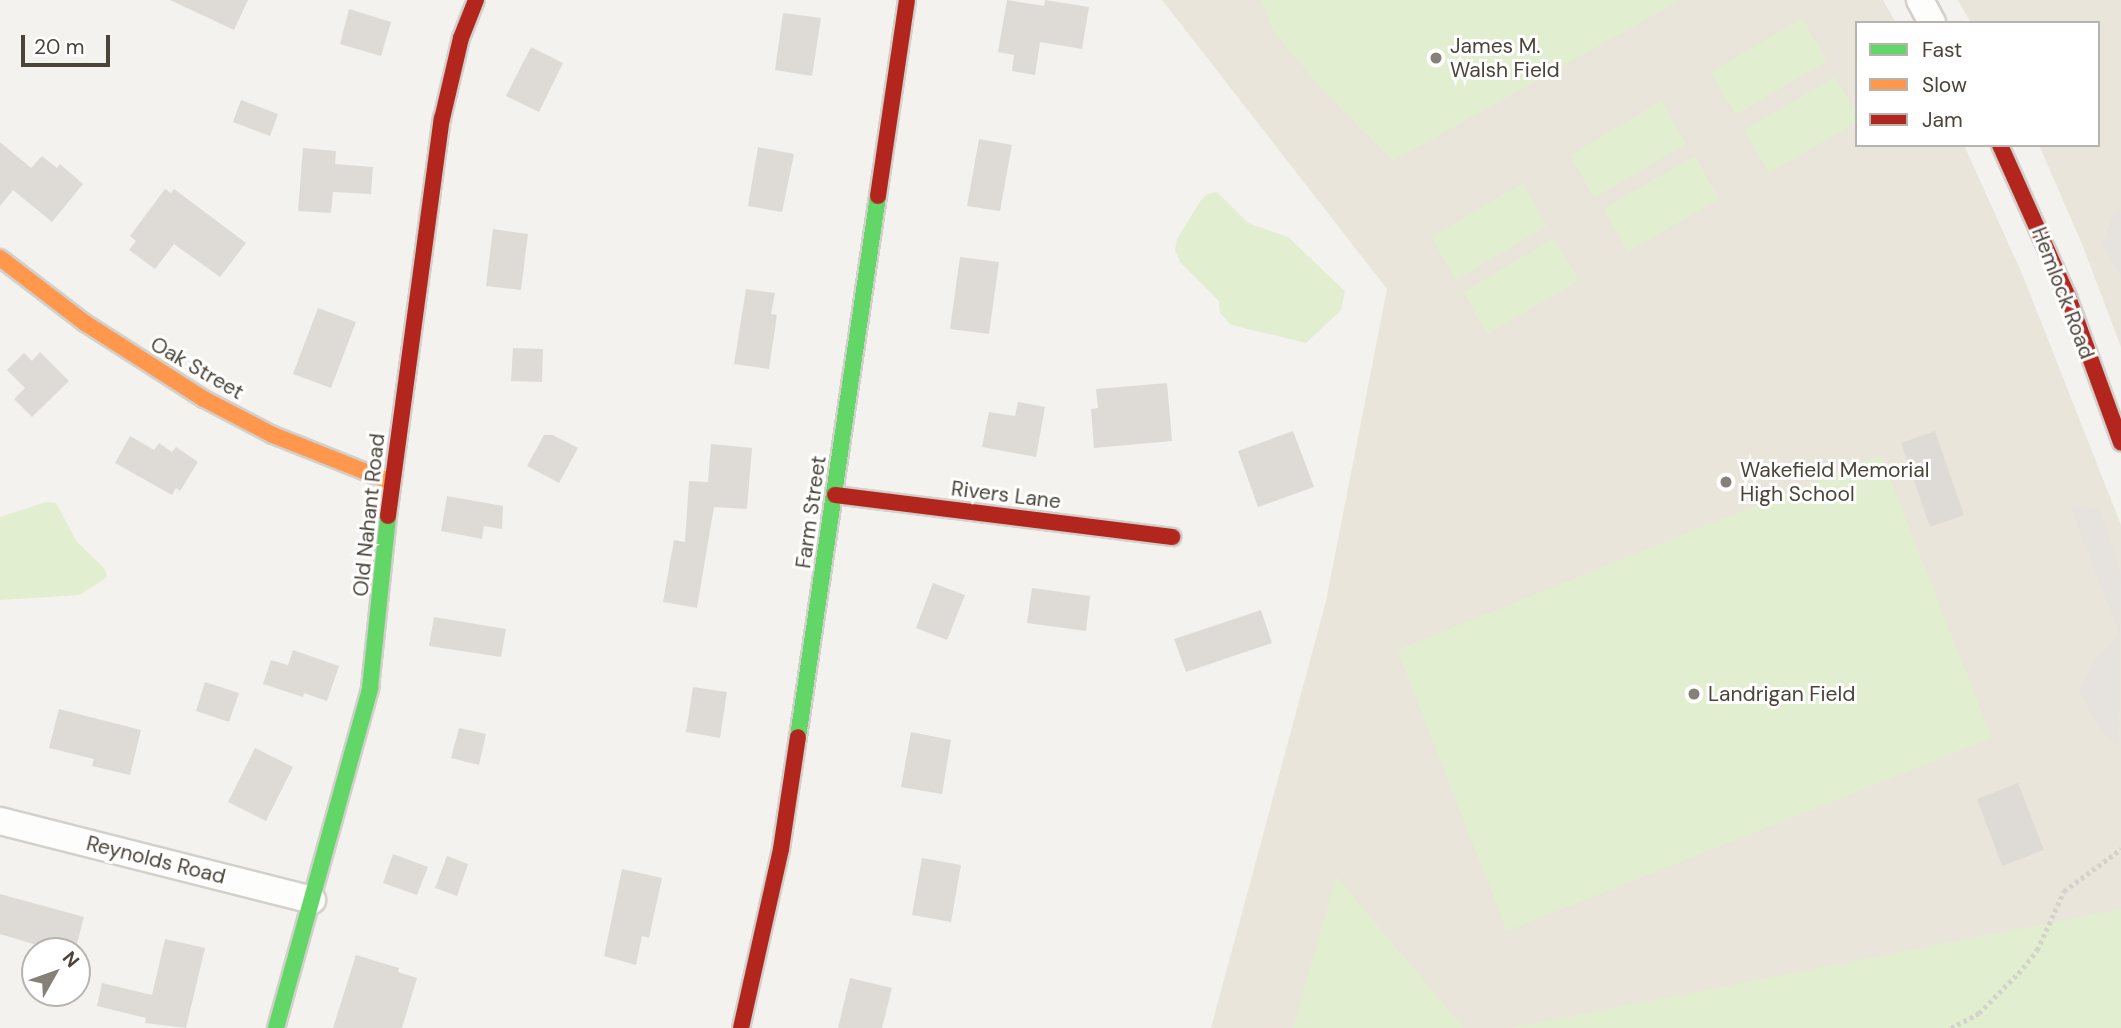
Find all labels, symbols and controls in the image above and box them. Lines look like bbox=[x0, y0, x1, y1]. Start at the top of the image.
scale bar bbox=[24, 21, 114, 65]
legend bbox=[1855, 21, 2100, 147]
text: 20 m bbox=[34, 33, 85, 61]
place label: James M. Walsh Field bbox=[1450, 33, 1560, 83]
text: Fast bbox=[1922, 36, 1962, 64]
marker: James M. Walsh Field bbox=[1428, 50, 1444, 66]
text: Slow bbox=[1922, 71, 1967, 99]
text: Jam bbox=[1922, 106, 1963, 134]
street label: Hemlock Road bbox=[2026, 224, 2100, 362]
street label: Oak Street bbox=[146, 331, 248, 405]
street label: Old Nahant Road bbox=[348, 432, 390, 598]
street label: Farm Street bbox=[791, 454, 831, 570]
place label: Wakefield Memorial High School bbox=[1740, 457, 1929, 507]
marker: Wakefield Memorial High School bbox=[1718, 474, 1734, 490]
street label: Rivers Lane bbox=[950, 476, 1062, 514]
place label: Landrigan Field bbox=[1708, 681, 1855, 707]
marker: Landrigan Field bbox=[1686, 686, 1702, 702]
street label: Reynolds Road bbox=[84, 831, 228, 889]
north arrow bbox=[21, 937, 91, 1007]
text: N bbox=[57, 946, 85, 973]

